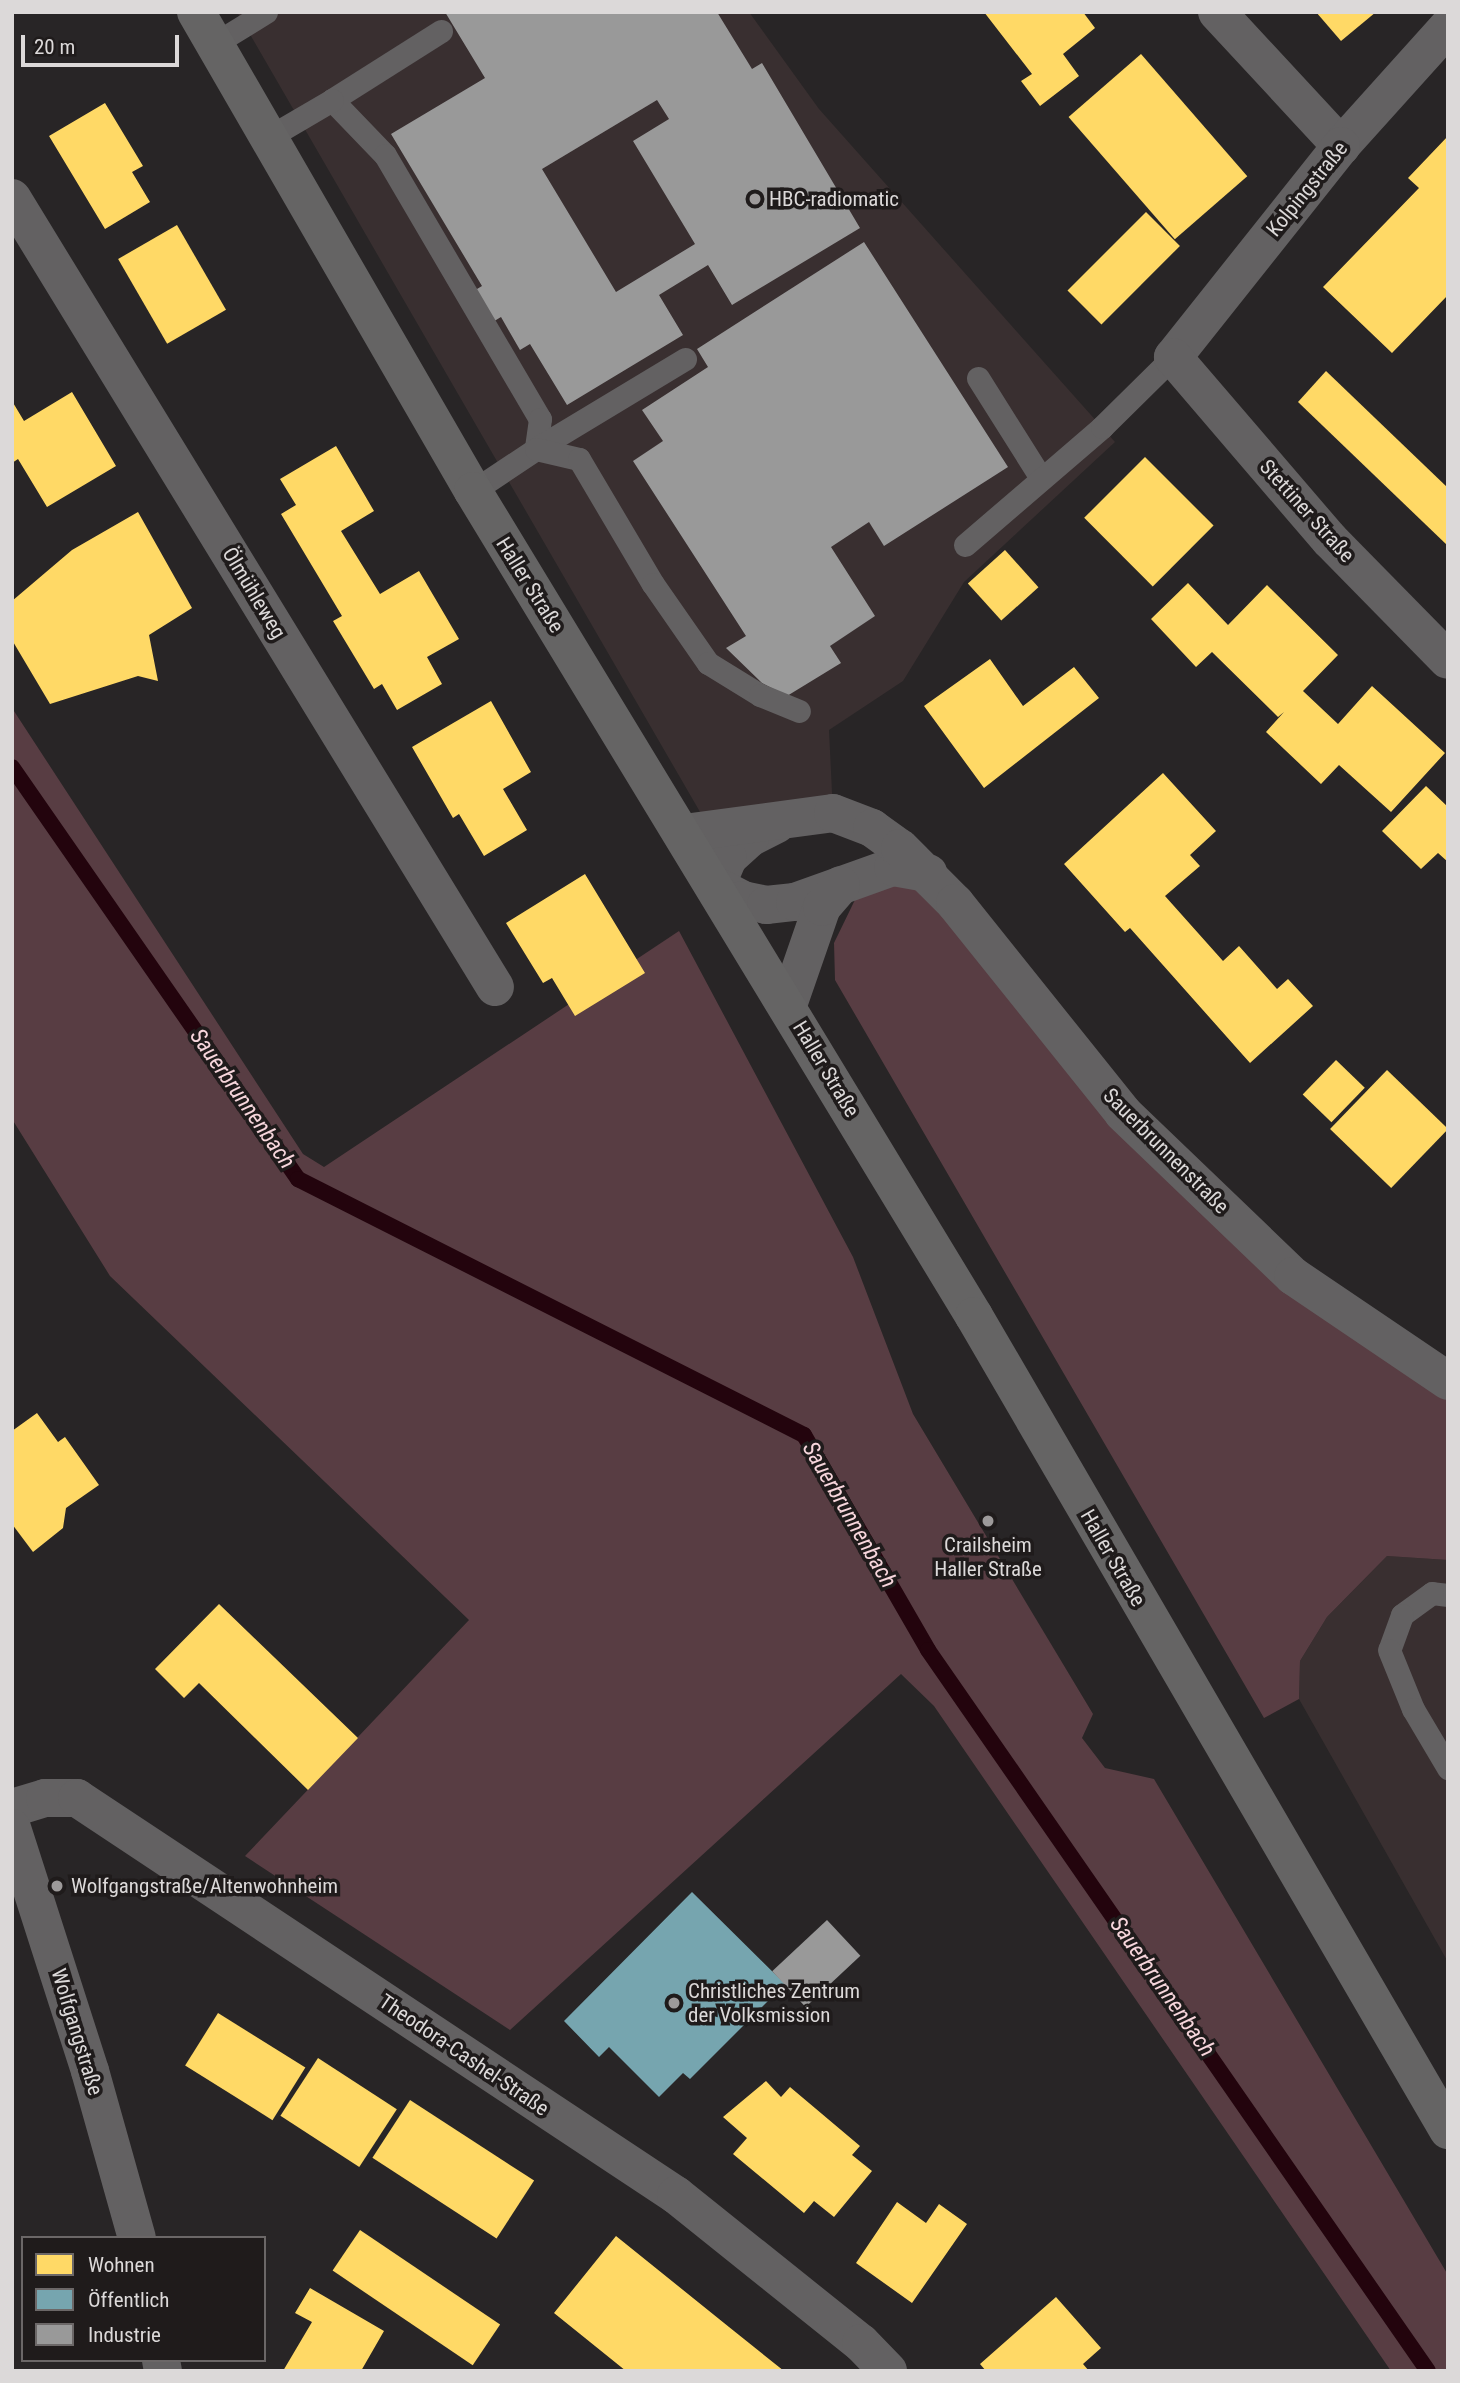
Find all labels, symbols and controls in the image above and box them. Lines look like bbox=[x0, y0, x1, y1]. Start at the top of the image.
scale bar bbox=[24, 21, 182, 65]
text: 20 m bbox=[34, 35, 75, 59]
street label: Kolpingstraße bbox=[1261, 136, 1353, 242]
place label: HBC-radiomatic bbox=[769, 186, 899, 212]
marker: HBC-radiomatic bbox=[747, 191, 763, 207]
street label: Stettiner Straße bbox=[1254, 454, 1360, 568]
street label: Haller Straße bbox=[491, 533, 569, 637]
street label: Ölmühleweg bbox=[217, 543, 291, 643]
street label: Haller Straße bbox=[787, 1016, 865, 1122]
water label: Sauerbrunnenbach bbox=[184, 1024, 300, 1174]
street label: Sauerbrunnenstraße bbox=[1098, 1083, 1234, 1219]
water label: Sauerbrunnenbach bbox=[796, 1437, 902, 1593]
street label: Haller Straße bbox=[1075, 1505, 1151, 1611]
marker: Crailsheim Haller Straße bbox=[980, 1513, 996, 1529]
place label: Crailsheim Haller Straße bbox=[934, 1532, 1042, 1582]
place label: Wolfgangstraße/Altenwohnheim bbox=[71, 1873, 338, 1899]
marker: Wolfgangstraße/Altenwohnheim bbox=[49, 1878, 65, 1894]
water label: Sauerbrunnenbach bbox=[1104, 1912, 1220, 2062]
street label: Wolfgangstraße bbox=[46, 1966, 108, 2098]
place label: Christliches Zentrum der Volksmission bbox=[688, 1978, 860, 2028]
street label: Theodora-Cashel-Straße bbox=[374, 1989, 554, 2121]
marker: Christliches Zentrum der Volksmission bbox=[666, 1995, 682, 2011]
legend bbox=[21, 2236, 266, 2362]
text: Wohnen bbox=[88, 2253, 155, 2277]
text: Öffentlich bbox=[88, 2288, 169, 2312]
text: Industrie bbox=[88, 2323, 161, 2347]

